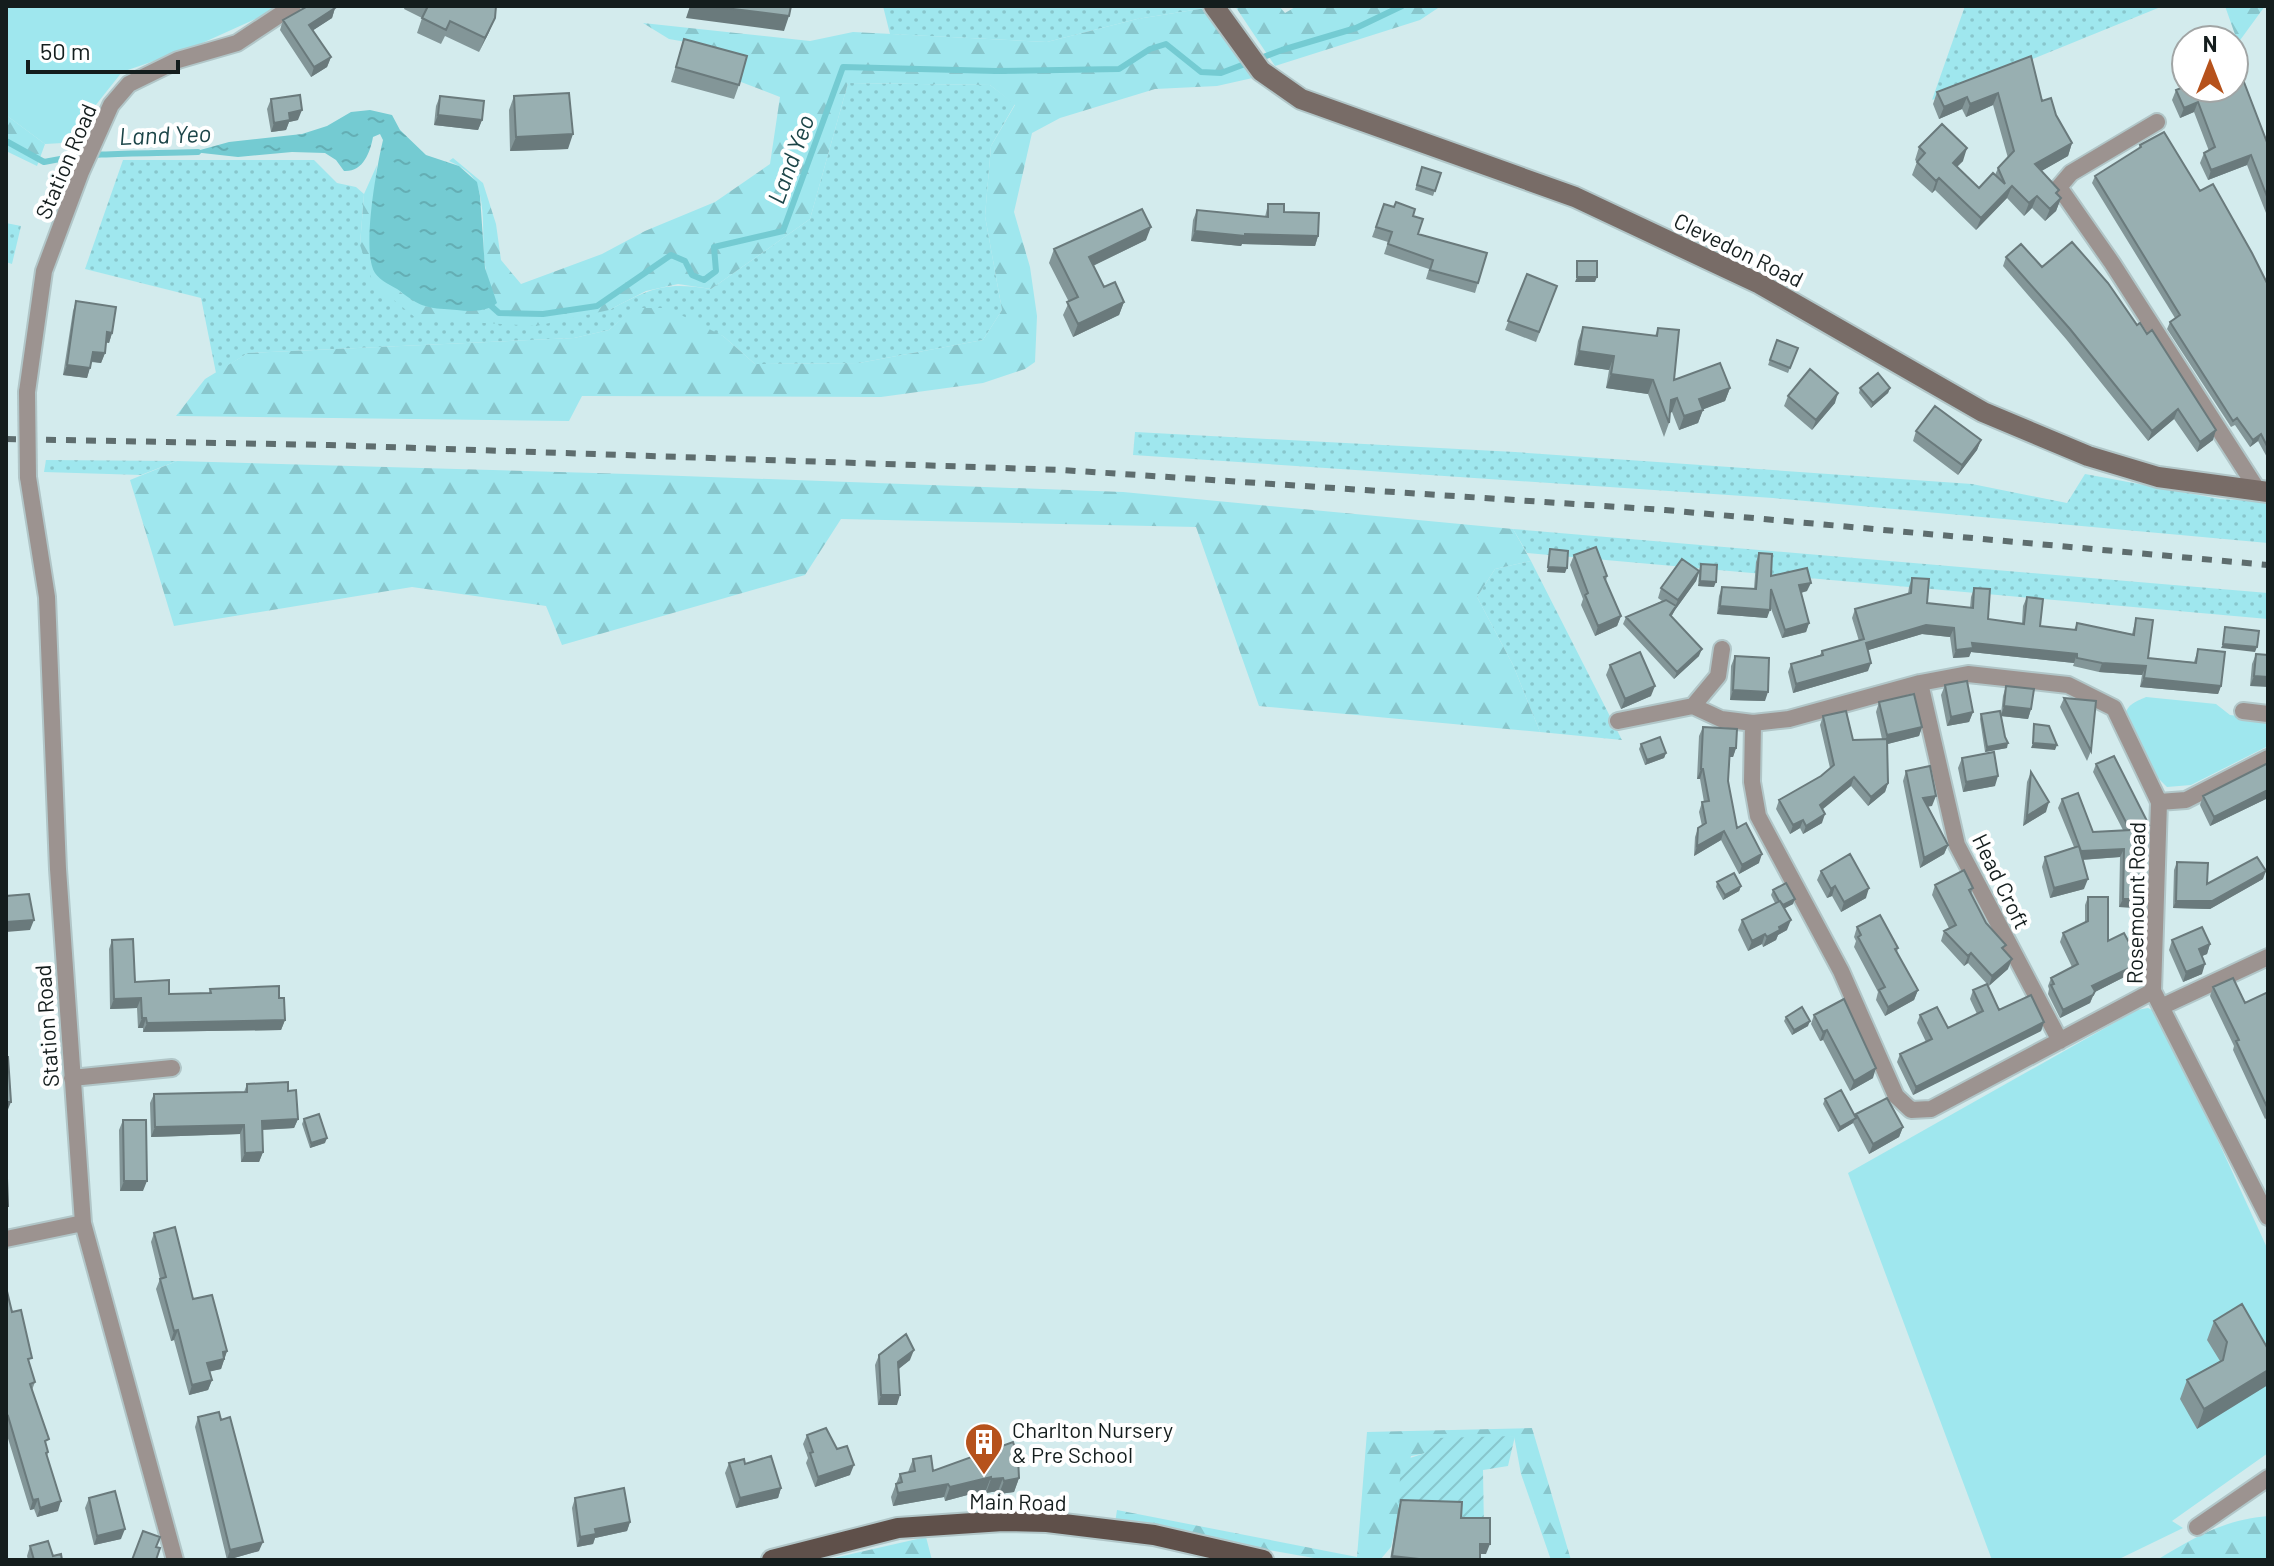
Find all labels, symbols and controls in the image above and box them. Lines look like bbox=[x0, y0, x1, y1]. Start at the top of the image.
scale bar bbox=[28, 24, 178, 74]
north arrow bbox=[2170, 24, 2250, 104]
text: N bbox=[2203, 30, 2217, 56]
text: 50 m bbox=[40, 36, 91, 65]
street label: Station Road bbox=[29, 100, 101, 222]
water label: Land Yeo bbox=[761, 111, 819, 207]
water label: Land Yeo bbox=[118, 118, 212, 150]
street label: Clevedon Road bbox=[1670, 207, 1808, 291]
street label: Rosemount Road bbox=[2121, 822, 2149, 984]
street label: Head Croft bbox=[1968, 829, 2036, 933]
street label: Station Road bbox=[29, 964, 63, 1088]
place label: Charlton Nursery & Pre School bbox=[1012, 1416, 1173, 1467]
building icon: Charlton Nursery & Pre School bbox=[963, 1421, 1005, 1476]
street label: Main Road bbox=[969, 1487, 1067, 1515]

